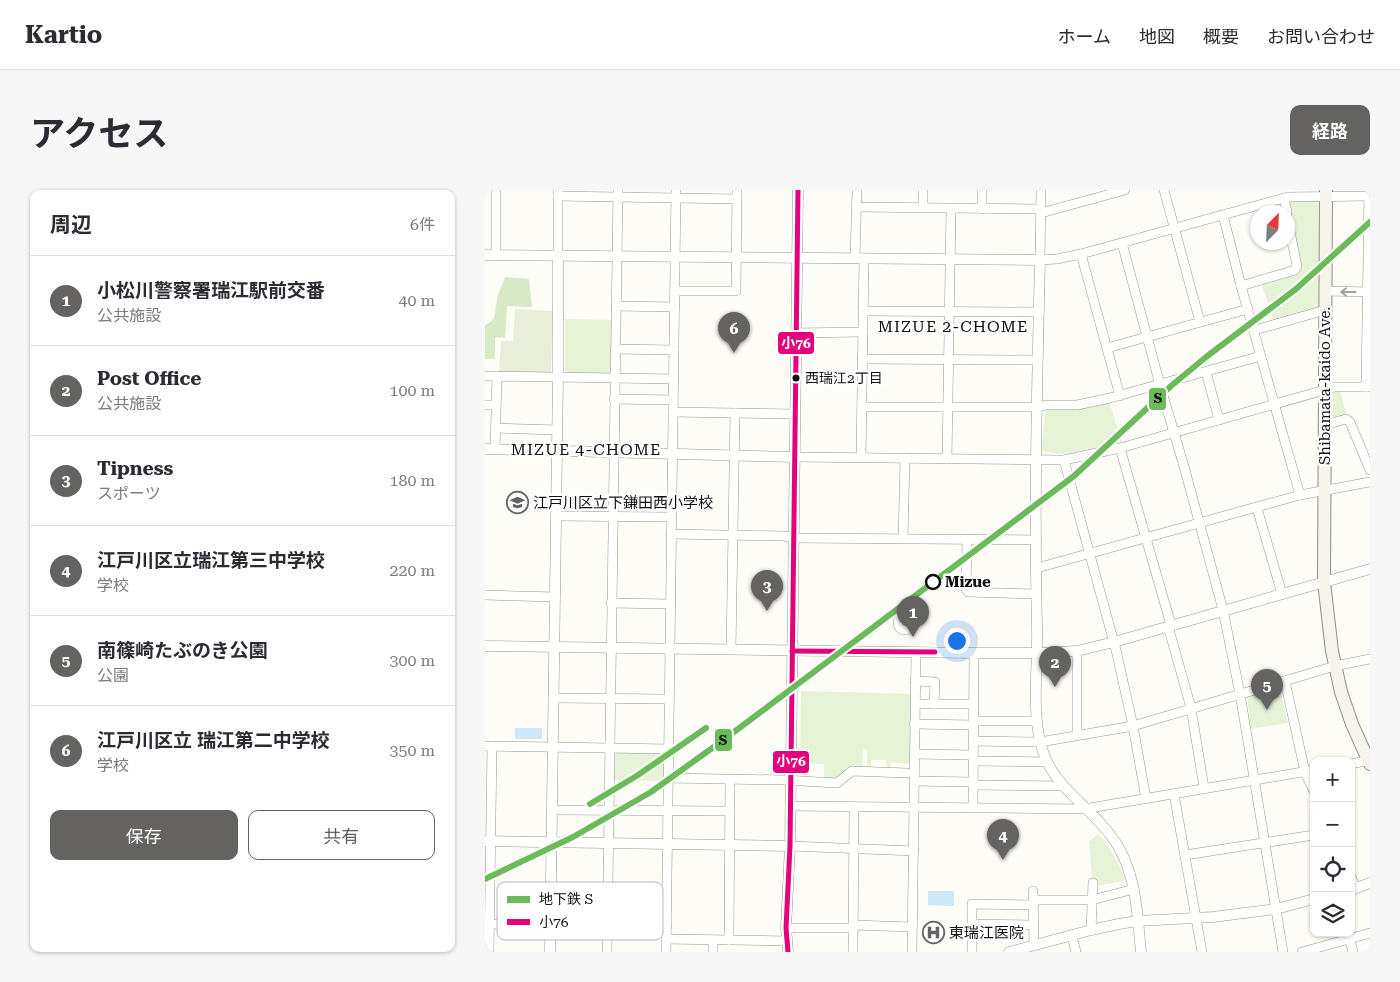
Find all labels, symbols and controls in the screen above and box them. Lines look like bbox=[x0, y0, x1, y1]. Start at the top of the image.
text: Kartio bbox=[25, 21, 102, 49]
text: ホーム bbox=[1058, 26, 1111, 47]
text: 地図 bbox=[1139, 26, 1175, 47]
text: 概要 bbox=[1203, 26, 1239, 47]
text: お問い合わせ bbox=[1267, 26, 1375, 47]
button: 経路 bbox=[1290, 105, 1370, 155]
text: アクセス bbox=[30, 114, 168, 155]
north arrow bbox=[1250, 205, 1295, 250]
text: 周辺 bbox=[50, 213, 92, 237]
text: 6件 bbox=[410, 215, 435, 234]
text: 小松川警察署瑞江駅前交番 bbox=[97, 279, 325, 302]
one-way arrow bbox=[1340, 287, 1356, 297]
text: 1 bbox=[62, 291, 70, 310]
text: 40 m bbox=[398, 291, 435, 310]
text: 公共施設 bbox=[97, 306, 161, 325]
street label: Shibamata-kaido Ave. bbox=[1316, 307, 1334, 465]
pin: 6 bbox=[718, 312, 750, 353]
district label: MIZUE 2-CHOME bbox=[878, 317, 1028, 336]
line badge: 小76 bbox=[777, 331, 815, 355]
text: 小76 bbox=[781, 335, 811, 351]
text: Post Office bbox=[97, 367, 201, 390]
place label: 西瑞江2丁目 bbox=[805, 370, 883, 386]
marker: 西瑞江2丁目 bbox=[791, 373, 801, 383]
text: 2 bbox=[62, 381, 70, 400]
text: 100 m bbox=[389, 381, 435, 400]
line badge: S bbox=[1148, 387, 1167, 411]
text: S bbox=[1154, 390, 1163, 406]
text: 公共施設 bbox=[97, 394, 161, 413]
district label: MIZUE 4-CHOME bbox=[511, 440, 661, 459]
text: Tipness bbox=[97, 457, 173, 480]
text: 3 bbox=[62, 471, 70, 490]
text: 180 m bbox=[389, 471, 435, 490]
text: スポーツ bbox=[97, 484, 161, 503]
school or university icon: 江戸川区立下鎌田西小学校 bbox=[505, 491, 529, 515]
place label: 江戸川区立下鎌田西小学校 bbox=[533, 494, 713, 512]
text: 江戸川区立瑞江第三中学校 bbox=[97, 549, 325, 572]
text: 4 bbox=[62, 561, 70, 580]
text: 220 m bbox=[389, 561, 435, 580]
pin: 3 bbox=[751, 570, 783, 611]
place label: Mizue bbox=[945, 573, 991, 591]
marker: Mizue bbox=[925, 574, 941, 590]
text: 学校 bbox=[97, 576, 129, 595]
pin: 1 bbox=[897, 596, 929, 637]
your location bbox=[944, 628, 970, 654]
text: 南篠崎たぶのき公園 bbox=[97, 639, 267, 662]
pin: 2 bbox=[1039, 646, 1071, 687]
text: 5 bbox=[62, 651, 70, 670]
text: 300 m bbox=[389, 651, 435, 670]
text: 公園 bbox=[97, 666, 129, 685]
pin: 5 bbox=[1251, 669, 1283, 710]
line badge: S bbox=[714, 728, 733, 752]
text: 江戸川区立 瑞江第二中学校 bbox=[97, 729, 330, 752]
text: S bbox=[719, 732, 728, 748]
text: 6 bbox=[62, 741, 70, 760]
text: 350 m bbox=[389, 741, 435, 760]
line badge: 小76 bbox=[772, 750, 810, 774]
text: 小76 bbox=[776, 753, 806, 769]
text: 学校 bbox=[97, 756, 129, 775]
map controls bbox=[1310, 757, 1355, 937]
button: + bbox=[1310, 757, 1355, 802]
button: − bbox=[1310, 802, 1355, 847]
button: 保存 bbox=[50, 810, 238, 860]
button: 共有 bbox=[248, 810, 435, 860]
pin: 4 bbox=[987, 819, 1019, 860]
button: locate bbox=[1310, 847, 1355, 892]
legend bbox=[497, 882, 663, 940]
text: 地下鉄 S bbox=[539, 891, 594, 907]
button: layers bbox=[1310, 892, 1355, 937]
text: 小76 bbox=[539, 914, 569, 930]
hospital icon: 東瑞江医院 bbox=[921, 921, 945, 945]
place label: 東瑞江医院 bbox=[949, 924, 1024, 942]

